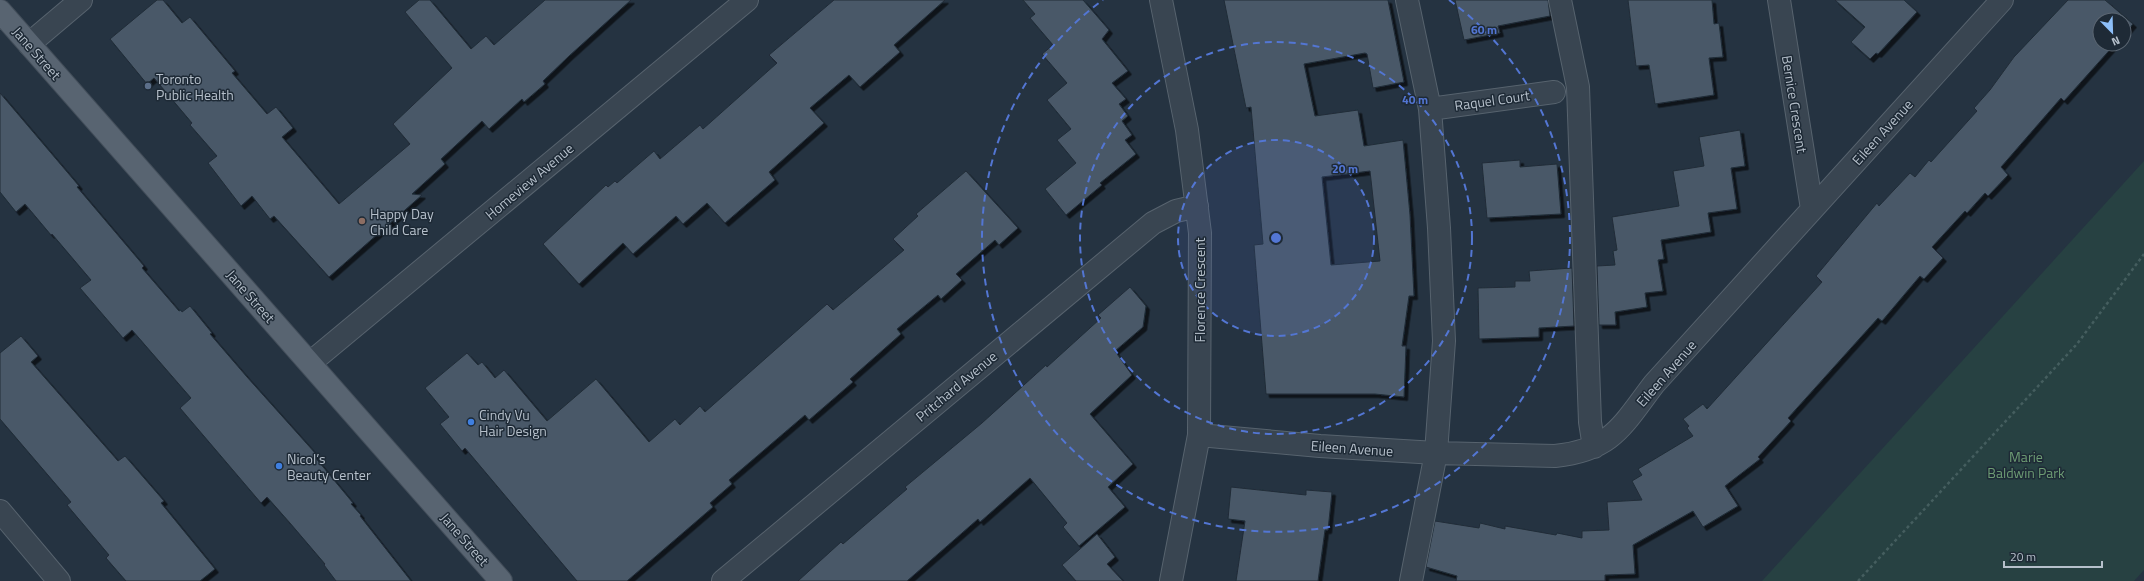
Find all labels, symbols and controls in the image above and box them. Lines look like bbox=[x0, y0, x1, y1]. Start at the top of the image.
north arrow bbox=[2092, 12, 2132, 52]
text: 60 m bbox=[1471, 20, 1497, 39]
street label: Jane Street bbox=[8, 22, 66, 84]
text: N bbox=[2109, 32, 2123, 50]
street label: Bernice Crescent bbox=[1777, 54, 1813, 154]
place label: Toronto Public Health bbox=[156, 68, 234, 105]
marker: Toronto Public Health bbox=[143, 81, 153, 91]
street label: Raquel Court bbox=[1453, 84, 1531, 116]
text: 40 m bbox=[1402, 90, 1428, 109]
street label: Eileen Avenue bbox=[1847, 94, 1917, 170]
street label: Homeview Avenue bbox=[480, 138, 578, 224]
text: 20 m bbox=[1332, 159, 1358, 178]
place label: Happy Day Child Care bbox=[370, 203, 434, 240]
marker: Happy Day Child Care bbox=[357, 216, 367, 226]
centre of rings bbox=[1269, 231, 1283, 245]
street label: Florence Crescent bbox=[1189, 238, 1210, 342]
street label: Jane Street bbox=[222, 265, 280, 327]
street label: Eileen Avenue bbox=[1631, 335, 1701, 411]
street label: Pritchard Avenue bbox=[911, 346, 1001, 426]
place label: Cindy Vu Hair Design bbox=[479, 404, 547, 441]
marker: Cindy Vu Hair Design bbox=[466, 417, 476, 427]
street label: Eileen Avenue bbox=[1310, 435, 1394, 461]
park label: Marie Baldwin Park bbox=[1987, 446, 2065, 483]
place label: Nicol’s Beauty Center bbox=[287, 448, 371, 485]
marker: Nicol’s Beauty Center bbox=[274, 461, 284, 471]
street label: Jane Street bbox=[436, 508, 494, 570]
scale bar bbox=[2004, 543, 2102, 569]
text: 20 m bbox=[2010, 547, 2036, 566]

